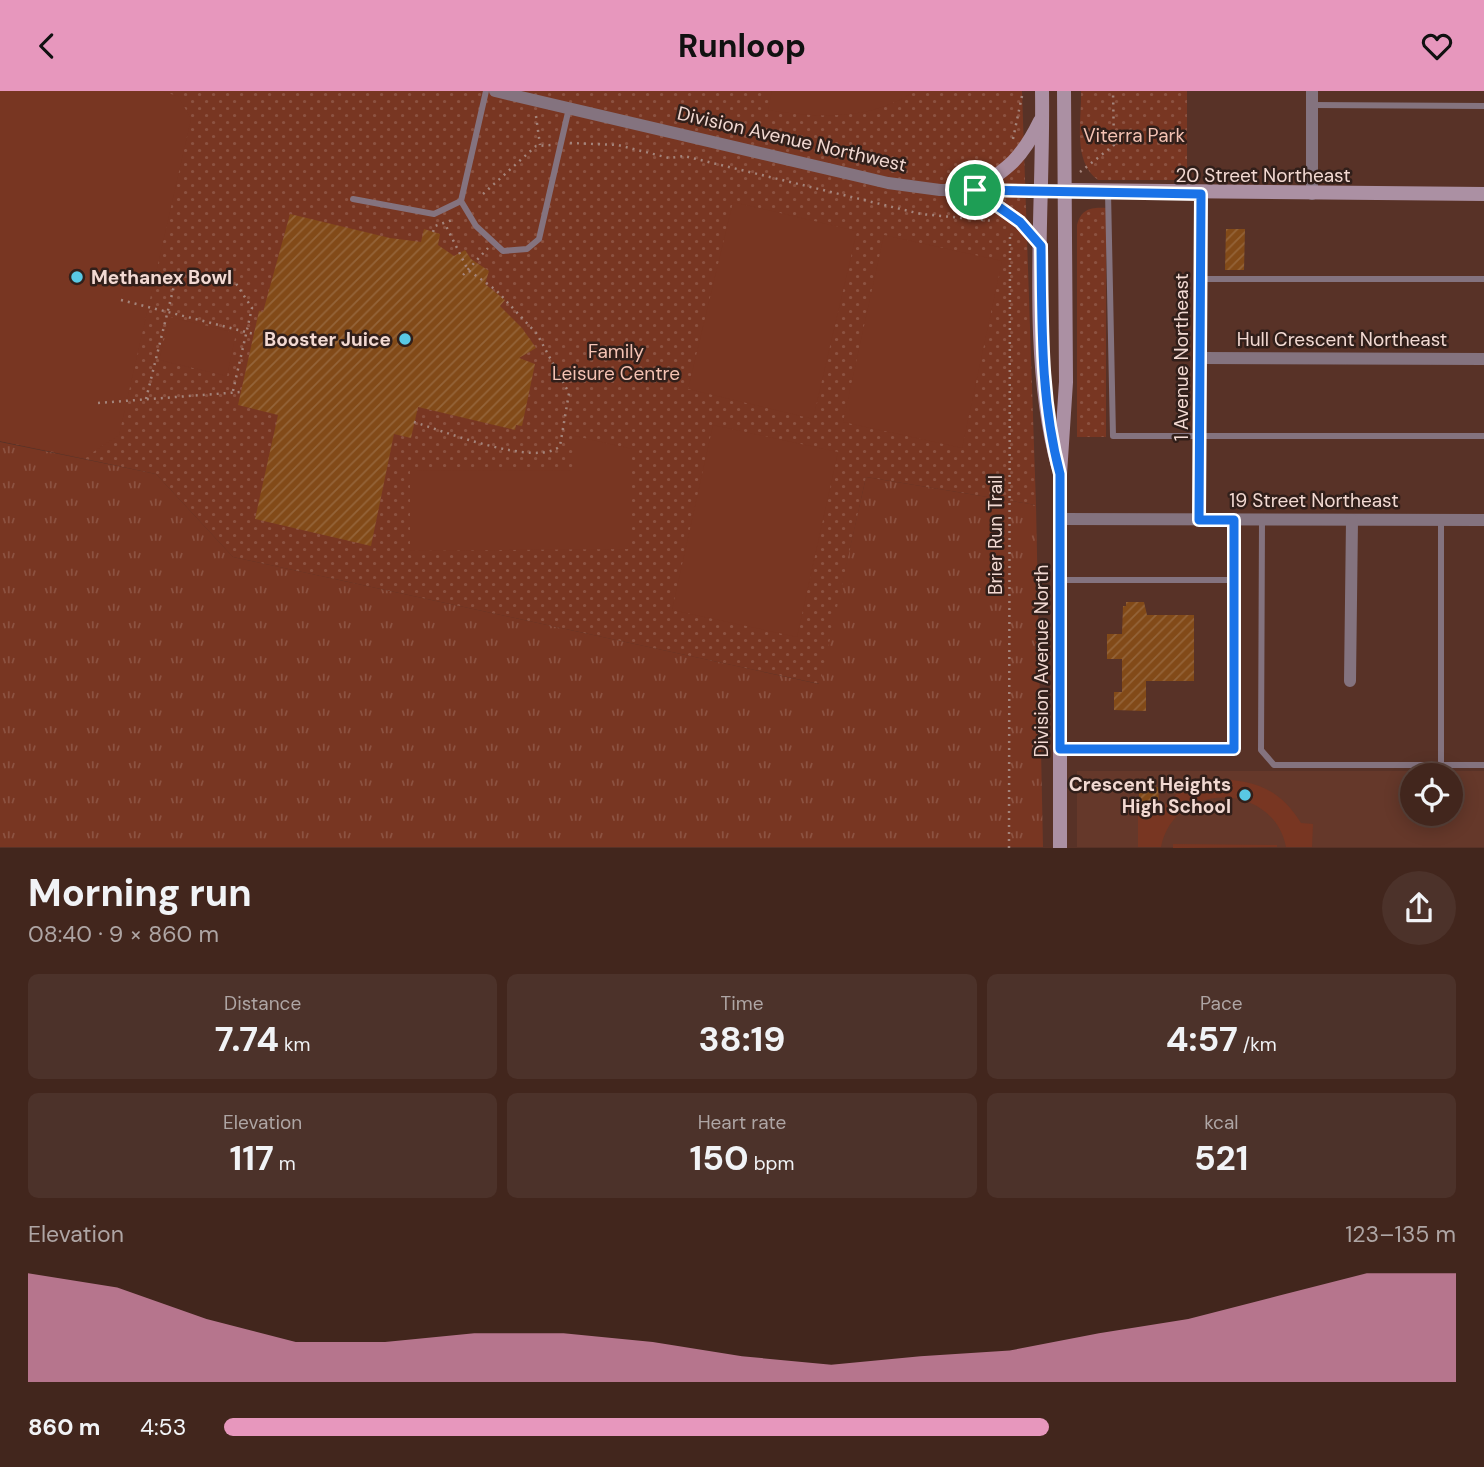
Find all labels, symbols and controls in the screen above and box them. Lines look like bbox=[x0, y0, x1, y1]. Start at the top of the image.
text: Runloop bbox=[678, 25, 806, 67]
icon: back bbox=[28, 27, 66, 65]
icon: heart bbox=[1418, 27, 1456, 65]
street label: Division Avenue Northwest bbox=[675, 100, 909, 178]
park label: Viterra Park bbox=[1083, 123, 1186, 148]
pin bbox=[945, 160, 1005, 220]
street label: 20 Street Northeast bbox=[1175, 163, 1351, 188]
icon: arrive bbox=[956, 171, 994, 209]
place label: Methanex Bowl bbox=[91, 265, 232, 290]
marker: Methanex Bowl bbox=[69, 269, 85, 285]
street label: 1 Avenue Northeast bbox=[1169, 273, 1194, 441]
place label: Booster Juice bbox=[264, 327, 391, 352]
street label: Hull Crescent Northeast bbox=[1237, 327, 1447, 352]
marker: Booster Juice bbox=[397, 331, 413, 347]
park label: Family Leisure Centre bbox=[552, 339, 680, 386]
street label: Brier Run Trail bbox=[983, 475, 1008, 595]
street label: 19 Street Northeast bbox=[1229, 488, 1399, 513]
street label: Division Avenue North bbox=[1029, 565, 1054, 757]
map controls bbox=[1400, 763, 1463, 826]
button: locate bbox=[1400, 763, 1463, 826]
place label: Crescent Heights High School bbox=[1069, 772, 1231, 819]
marker: Crescent Heights High School bbox=[1237, 787, 1253, 803]
text: Morning run bbox=[28, 868, 252, 918]
button: share bbox=[1382, 871, 1456, 945]
text: 08:40 · 9 × 860 m bbox=[28, 919, 219, 949]
text: Distance bbox=[224, 991, 301, 1016]
text: Time bbox=[721, 991, 763, 1016]
text: Pace bbox=[1200, 991, 1243, 1016]
text: 7.74 bbox=[215, 1016, 279, 1062]
text: 38:19 bbox=[698, 1016, 786, 1062]
text: 4:57 bbox=[1166, 1016, 1238, 1062]
text: km bbox=[279, 1032, 311, 1057]
text: /km bbox=[1238, 1032, 1277, 1057]
text: Elevation bbox=[223, 1110, 302, 1135]
text: Heart rate bbox=[698, 1110, 786, 1135]
text: kcal bbox=[1204, 1110, 1239, 1135]
text: 117 bbox=[230, 1135, 274, 1181]
text: 150 bbox=[690, 1135, 749, 1181]
text: 521 bbox=[1194, 1135, 1249, 1181]
text: m bbox=[274, 1151, 296, 1176]
text: bpm bbox=[749, 1151, 794, 1176]
text: Elevation bbox=[28, 1219, 124, 1249]
text: 123–135 m bbox=[1345, 1219, 1456, 1249]
text: 860 m bbox=[28, 1412, 100, 1442]
text: 4:53 bbox=[140, 1412, 186, 1442]

